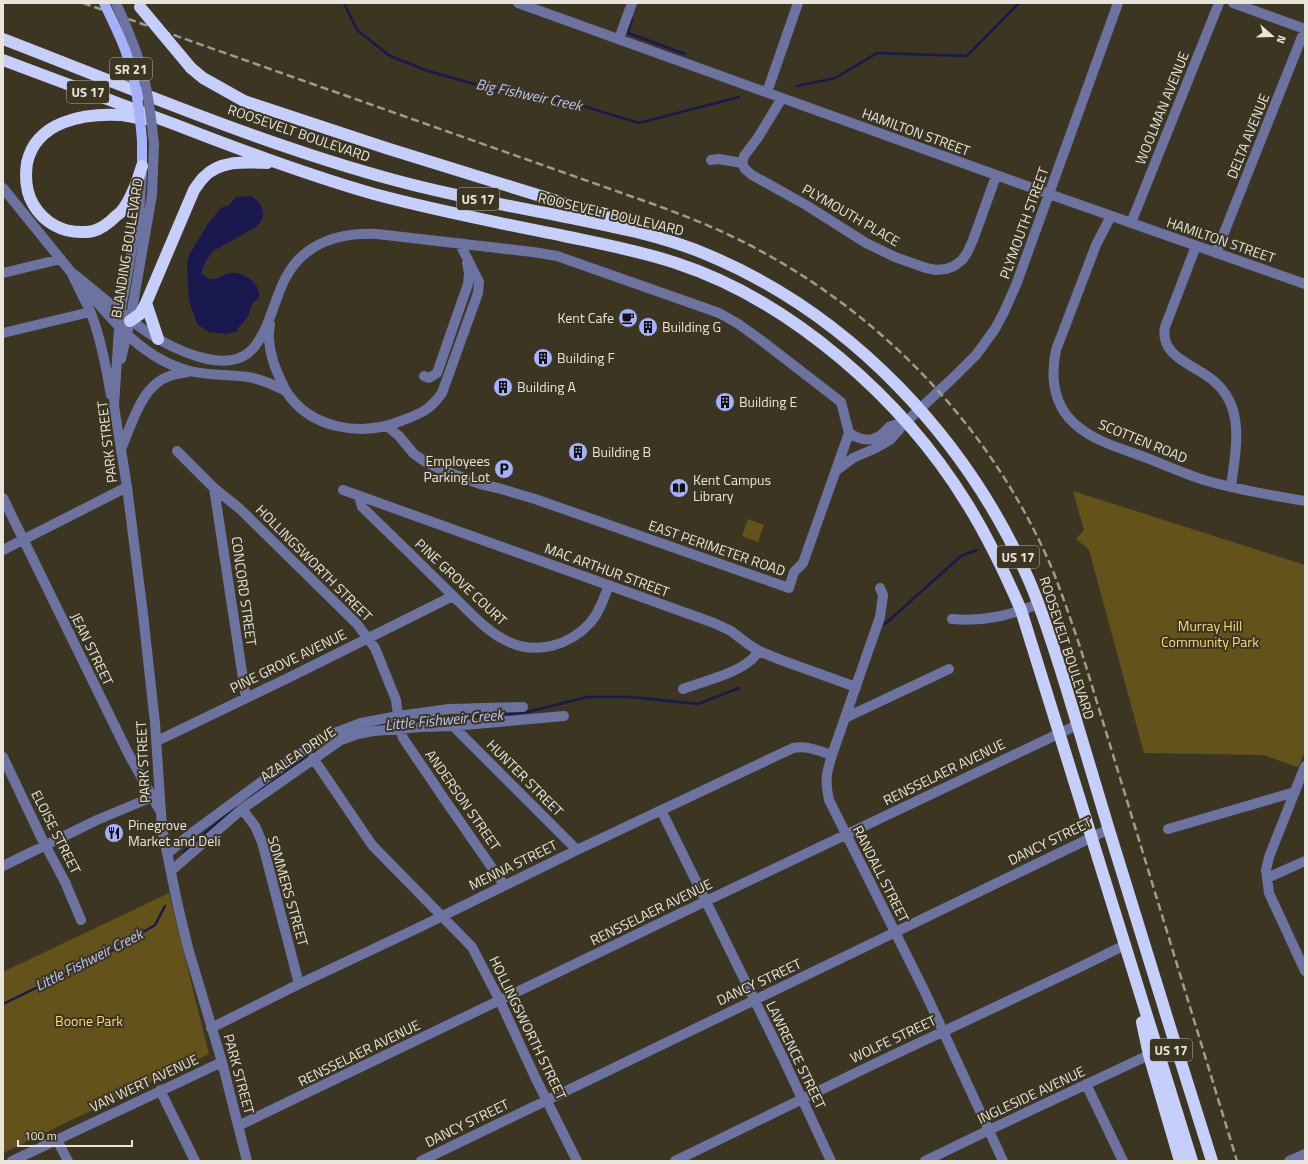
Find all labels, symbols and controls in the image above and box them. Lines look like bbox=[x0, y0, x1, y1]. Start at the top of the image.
north arrow bbox=[1252, 16, 1292, 56]
text: N bbox=[1273, 33, 1290, 46]
street label: WOOLMAN AVENUE bbox=[1129, 48, 1194, 168]
road number: SR 21 bbox=[110, 58, 152, 80]
water label: Big Fishweir Creek bbox=[474, 72, 586, 117]
road number: US 17 bbox=[67, 81, 109, 103]
street label: DELTA AVENUE bbox=[1221, 90, 1274, 182]
street label: ROOSEVELT BOULEVARD bbox=[225, 98, 373, 167]
street label: HAMILTON STREET bbox=[859, 102, 974, 161]
street label: PLYMOUTH STREET bbox=[994, 163, 1054, 282]
street label: BLANDING BOULEVARD bbox=[105, 176, 148, 320]
street label: PLYMOUTH PLACE bbox=[798, 178, 904, 251]
street label: ROOSEVELT BOULEVARD bbox=[536, 186, 686, 241]
road number: US 17 bbox=[457, 188, 499, 210]
street label: HAMILTON STREET bbox=[1164, 211, 1279, 268]
place label: Kent Cafe bbox=[557, 307, 614, 328]
cafe icon: Kent Cafe bbox=[617, 307, 639, 329]
building icon: Building G bbox=[637, 316, 659, 338]
place label: Building G bbox=[662, 316, 721, 337]
building icon: Building F bbox=[532, 347, 554, 369]
place label: Building F bbox=[557, 347, 615, 368]
building icon: Building A bbox=[492, 376, 514, 398]
place label: Building A bbox=[517, 376, 577, 397]
building icon: Building E bbox=[714, 391, 736, 413]
place label: Building E bbox=[739, 391, 798, 412]
street label: PARK STREET bbox=[91, 399, 122, 484]
street label: SCOTTEN ROAD bbox=[1096, 413, 1191, 468]
building icon: Building B bbox=[567, 441, 589, 463]
place label: Building B bbox=[592, 441, 651, 462]
place label: Employees Parking Lot bbox=[423, 450, 490, 487]
parking icon: Employees Parking Lot bbox=[493, 458, 515, 480]
place label: Kent Campus Library bbox=[693, 469, 771, 506]
library icon: Kent Campus Library bbox=[668, 477, 690, 499]
street label: HOLLINGSWORTH STREET bbox=[251, 499, 378, 626]
street label: EAST PERIMETER ROAD bbox=[646, 514, 788, 581]
street label: PINE GROVE COURT bbox=[411, 533, 512, 630]
street label: CONCORD STREET bbox=[226, 535, 263, 647]
street label: MAC ARTHUR STREET bbox=[542, 537, 673, 602]
road number: US 17 bbox=[997, 546, 1039, 568]
street label: ROOSEVELT BOULEVARD bbox=[1034, 574, 1101, 722]
street label: JEAN STREET bbox=[66, 609, 120, 689]
park label: Murray Hill Community Park bbox=[1161, 615, 1259, 652]
street label: PINE GROVE AVENUE bbox=[226, 623, 350, 698]
water label: Little Fishweir Creek bbox=[384, 703, 506, 736]
street label: PARK STREET bbox=[130, 720, 155, 804]
street label: AZALEA DRIVE bbox=[256, 720, 340, 787]
street label: RENSSELAER AVENUE bbox=[879, 733, 1009, 810]
street label: HUNTER STREET bbox=[482, 734, 569, 821]
street label: ANDERSON STREET bbox=[421, 745, 507, 855]
street label: ELOISE STREET bbox=[26, 786, 87, 878]
street label: DANCY STREET bbox=[1004, 811, 1096, 870]
place label: Pinegrove Market and Deli bbox=[128, 814, 221, 851]
restaurant icon: Pinegrove Market and Deli bbox=[103, 822, 125, 844]
street label: RANDALL STREET bbox=[848, 822, 915, 927]
street label: SOMMERS STREET bbox=[263, 833, 314, 949]
street label: MENNA STREET bbox=[465, 834, 561, 895]
street label: RENSSELAER AVENUE bbox=[586, 873, 716, 950]
water label: Little Fishweir Creek bbox=[31, 921, 149, 997]
street label: HOLLINGSWORTH STREET bbox=[484, 952, 573, 1104]
street label: DANCY STREET bbox=[713, 952, 805, 1010]
street label: LAWRENCE STREET bbox=[761, 997, 832, 1113]
street label: WOLFE STREET bbox=[846, 1009, 940, 1068]
park label: Boone Park bbox=[55, 1010, 123, 1031]
street label: RENSSELAER AVENUE bbox=[294, 1014, 424, 1091]
street label: PARK STREET bbox=[219, 1031, 260, 1117]
road number: US 17 bbox=[1150, 1039, 1192, 1061]
street label: VAN WERT AVENUE bbox=[86, 1048, 202, 1117]
street label: INGLESIDE AVENUE bbox=[973, 1060, 1088, 1129]
street label: DANCY STREET bbox=[421, 1093, 513, 1152]
scale bar bbox=[18, 1122, 132, 1148]
text: 100 m bbox=[24, 1126, 57, 1145]

